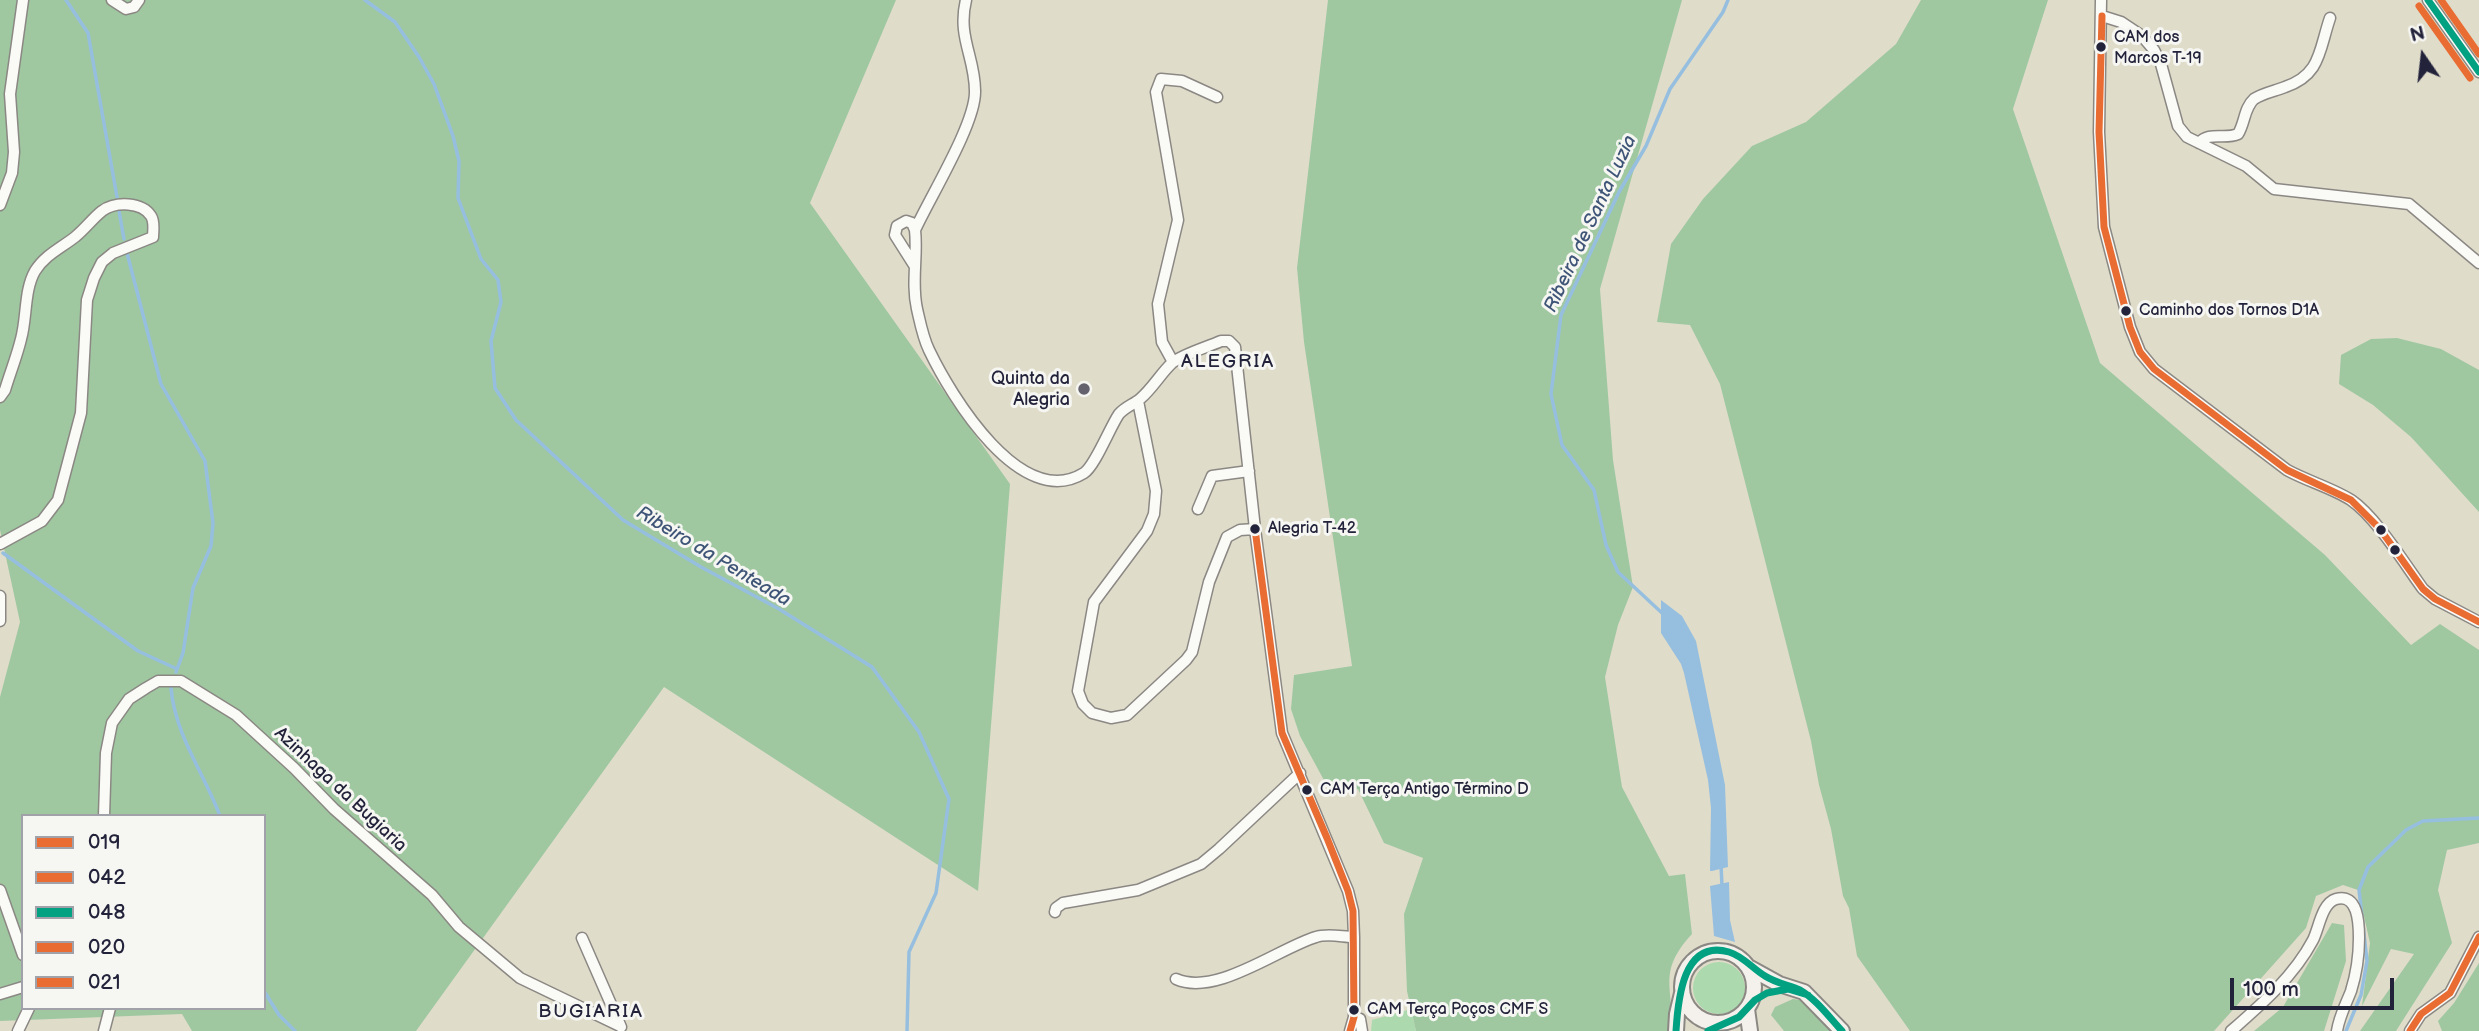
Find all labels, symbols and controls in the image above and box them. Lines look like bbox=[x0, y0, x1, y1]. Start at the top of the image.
north arrow bbox=[2388, 21, 2458, 91]
text: N bbox=[2408, 22, 2428, 48]
place label: CAM dos Marcos T-19 bbox=[2114, 28, 2202, 66]
marker: CAM dos Marcos T-19 bbox=[2094, 40, 2108, 54]
water label: Ribeira de Santa Luzia bbox=[1540, 132, 1642, 316]
place label: Caminho dos Tornos D1A bbox=[2139, 301, 2319, 321]
marker: Caminho dos Tornos D1A bbox=[2119, 304, 2133, 318]
district label: ALEGRIA bbox=[1182, 351, 1274, 373]
place label: Quinta da Alegria bbox=[991, 368, 1070, 410]
marker: Quinta da Alegria bbox=[1076, 381, 1092, 397]
water label: Ribeiro da Penteada bbox=[632, 502, 794, 612]
place label: Alegria T-42 bbox=[1268, 519, 1356, 539]
marker: Alegria T-42 bbox=[1248, 522, 1262, 536]
unlabelled marker bbox=[2374, 523, 2388, 537]
unlabelled marker bbox=[2388, 543, 2402, 557]
street label: Azinhaga da Bugiaria bbox=[269, 723, 411, 857]
place label: CAM Terça Antigo Término D bbox=[1320, 780, 1529, 800]
marker: CAM Terça Antigo Término D bbox=[1300, 783, 1314, 797]
legend bbox=[21, 814, 266, 1010]
text: 019 bbox=[88, 830, 121, 855]
text: 042 bbox=[88, 865, 126, 890]
text: 048 bbox=[88, 900, 125, 925]
text: 020 bbox=[88, 935, 125, 960]
scale bar bbox=[2234, 964, 2398, 1008]
text: 021 bbox=[88, 970, 121, 995]
text: 100 m bbox=[2243, 977, 2299, 1002]
place label: CAM Terça Poços CMF S bbox=[1367, 1000, 1548, 1020]
district label: BUGIARIA bbox=[539, 1001, 643, 1023]
marker: CAM Terça Poços CMF S bbox=[1347, 1003, 1361, 1017]

